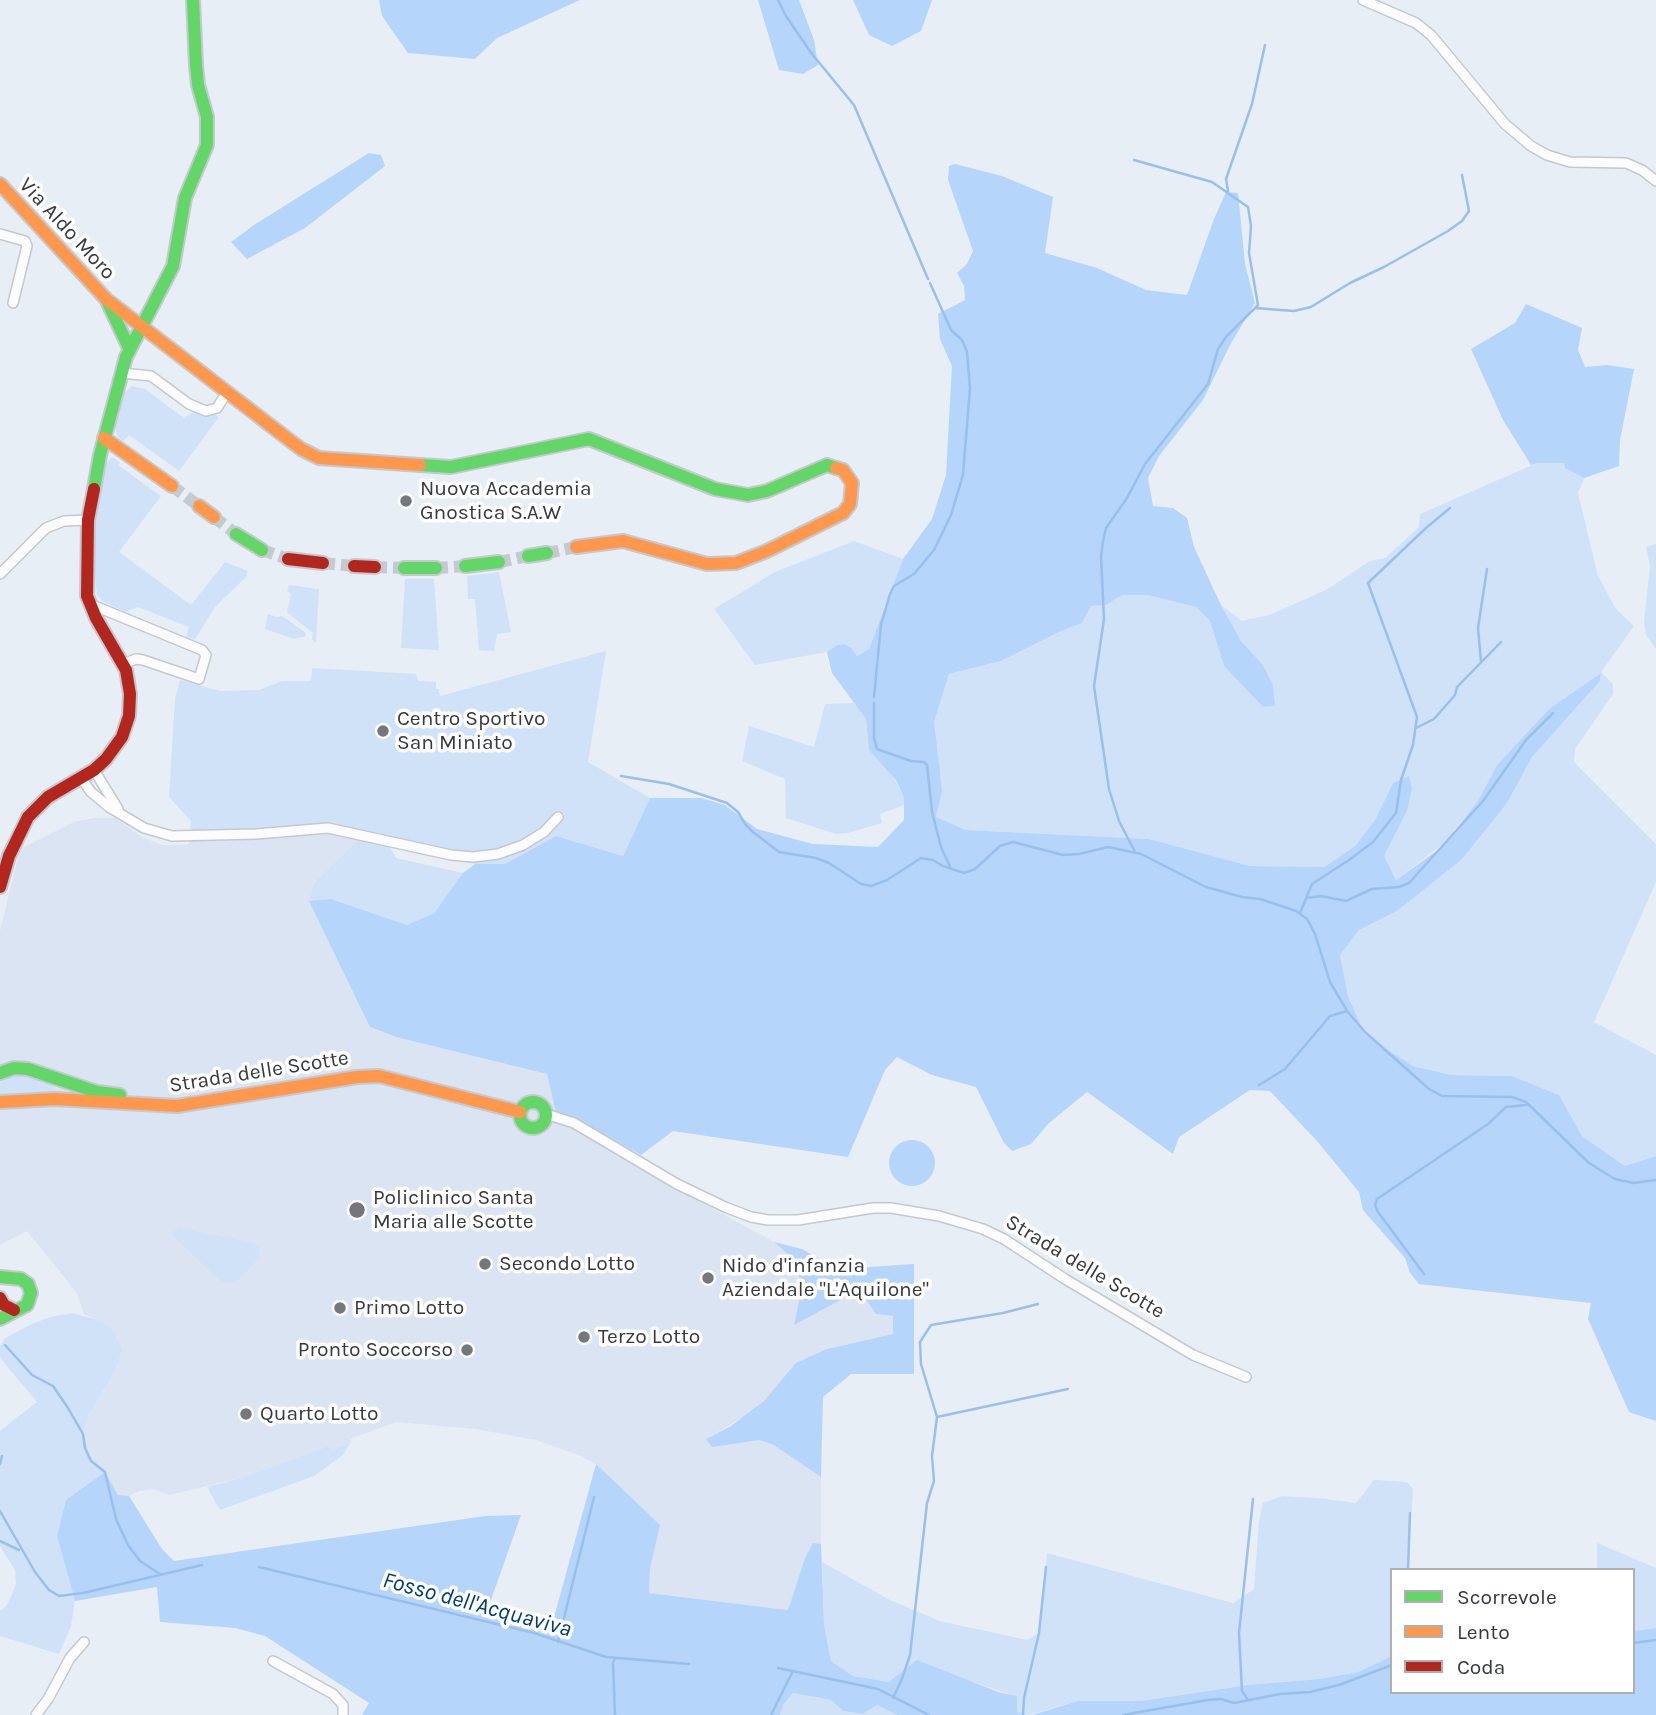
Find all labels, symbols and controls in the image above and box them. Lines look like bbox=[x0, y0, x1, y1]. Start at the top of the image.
street label: Via Aldo Moro bbox=[14, 173, 120, 285]
place label: Nuova Accademia Gnostica S.A.W bbox=[420, 476, 592, 526]
marker: Nuova Accademia Gnostica S.A.W bbox=[398, 493, 414, 509]
place label: Centro Sportivo San Miniato bbox=[397, 706, 546, 756]
marker: Centro Sportivo San Miniato bbox=[375, 723, 391, 739]
street label: Strada delle Scotte bbox=[168, 1045, 350, 1099]
place label: Policlinico Santa Maria alle Scotte bbox=[373, 1185, 534, 1235]
marker: Policlinico Santa Maria alle Scotte bbox=[347, 1200, 367, 1220]
street label: Strada delle Scotte bbox=[1001, 1210, 1169, 1324]
place label: Secondo Lotto bbox=[499, 1251, 635, 1277]
place label: Nido d'infanzia Aziendale "L'Aquilone" bbox=[722, 1253, 929, 1303]
marker: Secondo Lotto bbox=[477, 1256, 493, 1272]
marker: Nido d'infanzia Aziendale "L'Aquilone" bbox=[700, 1270, 716, 1286]
place label: Primo Lotto bbox=[354, 1295, 464, 1321]
marker: Primo Lotto bbox=[332, 1300, 348, 1316]
place label: Terzo Lotto bbox=[598, 1324, 700, 1350]
marker: Terzo Lotto bbox=[576, 1329, 592, 1345]
place label: Pronto Soccorso bbox=[298, 1337, 453, 1363]
marker: Pronto Soccorso bbox=[459, 1342, 475, 1358]
place label: Quarto Lotto bbox=[260, 1401, 378, 1427]
marker: Quarto Lotto bbox=[238, 1406, 254, 1422]
water label: Fosso dell'Acquaviva bbox=[380, 1567, 574, 1643]
legend bbox=[1390, 1568, 1635, 1694]
text: Scorrevole bbox=[1457, 1585, 1557, 1609]
text: Lento bbox=[1457, 1620, 1510, 1644]
text: Coda bbox=[1457, 1655, 1505, 1679]

